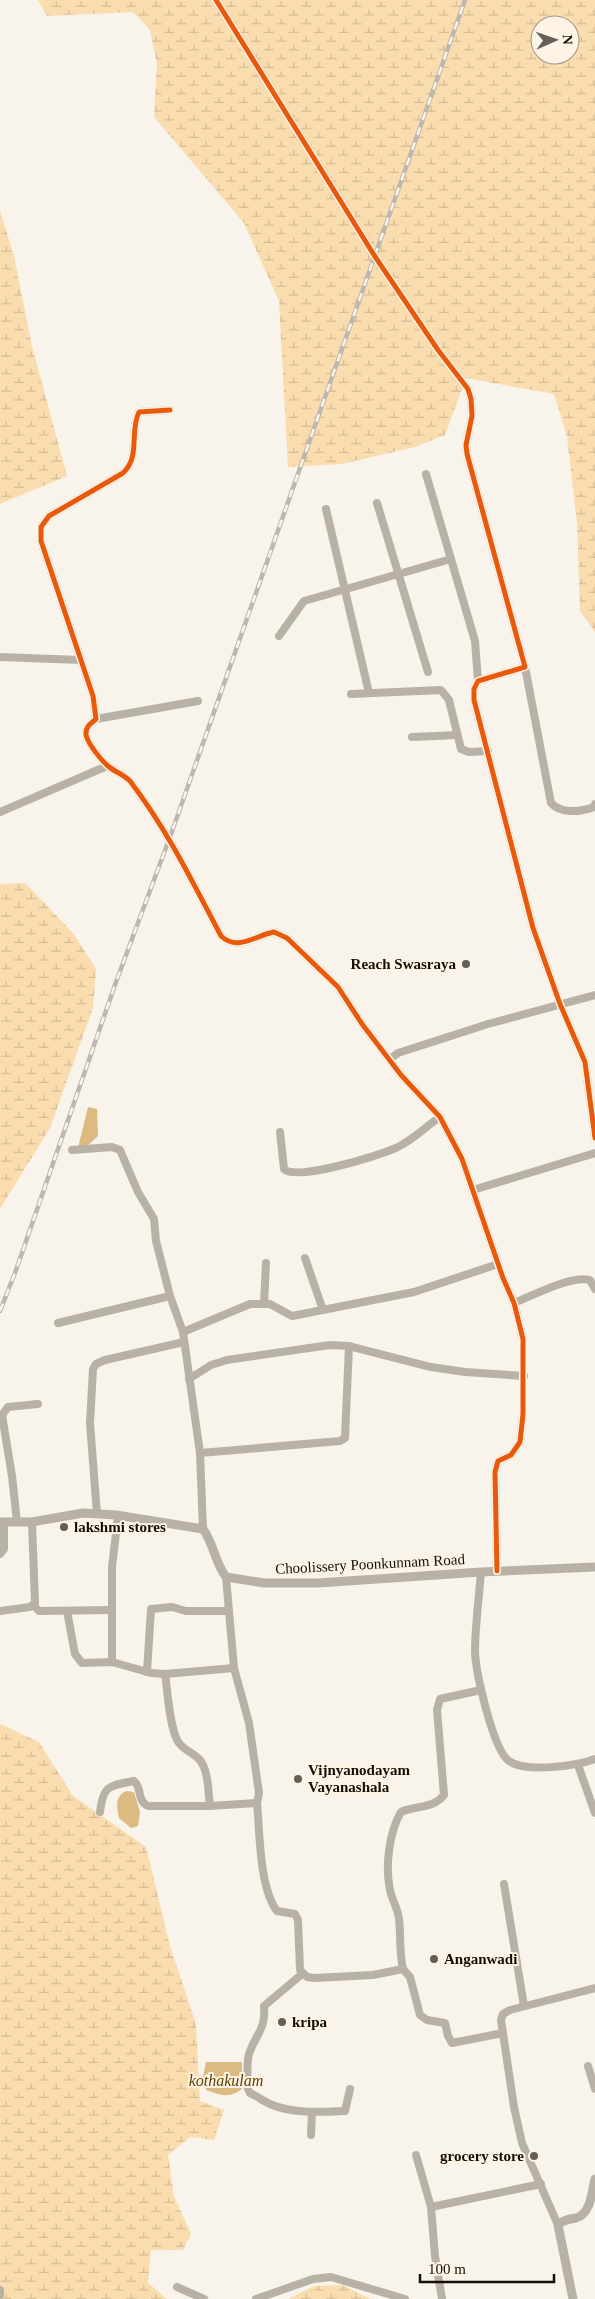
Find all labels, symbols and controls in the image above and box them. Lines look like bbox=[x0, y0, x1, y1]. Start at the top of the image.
north arrow bbox=[530, 15, 580, 65]
text: N bbox=[560, 34, 575, 45]
place label: Reach Swasraya bbox=[351, 956, 456, 972]
marker: Reach Swasraya bbox=[460, 958, 472, 970]
place label: lakshmi stores bbox=[74, 1519, 166, 1535]
marker: lakshmi stores bbox=[58, 1521, 70, 1533]
street label: Choolissery Poonkunnam Road bbox=[275, 1551, 466, 1577]
place label: Vijnyanodayam Vayanashala bbox=[308, 1762, 410, 1795]
marker: Vijnyanodayam Vayanashala bbox=[292, 1773, 304, 1785]
place label: Anganwadi bbox=[444, 1951, 517, 1967]
marker: Anganwadi bbox=[428, 1953, 440, 1965]
place label: kripa bbox=[292, 2014, 328, 2030]
marker: kripa bbox=[276, 2016, 288, 2028]
water label: kothakulam bbox=[189, 2072, 263, 2089]
place label: grocery store bbox=[440, 2148, 524, 2164]
marker: grocery store bbox=[528, 2150, 540, 2162]
scale bar bbox=[420, 2252, 554, 2284]
text: 100 m bbox=[428, 2261, 466, 2277]

